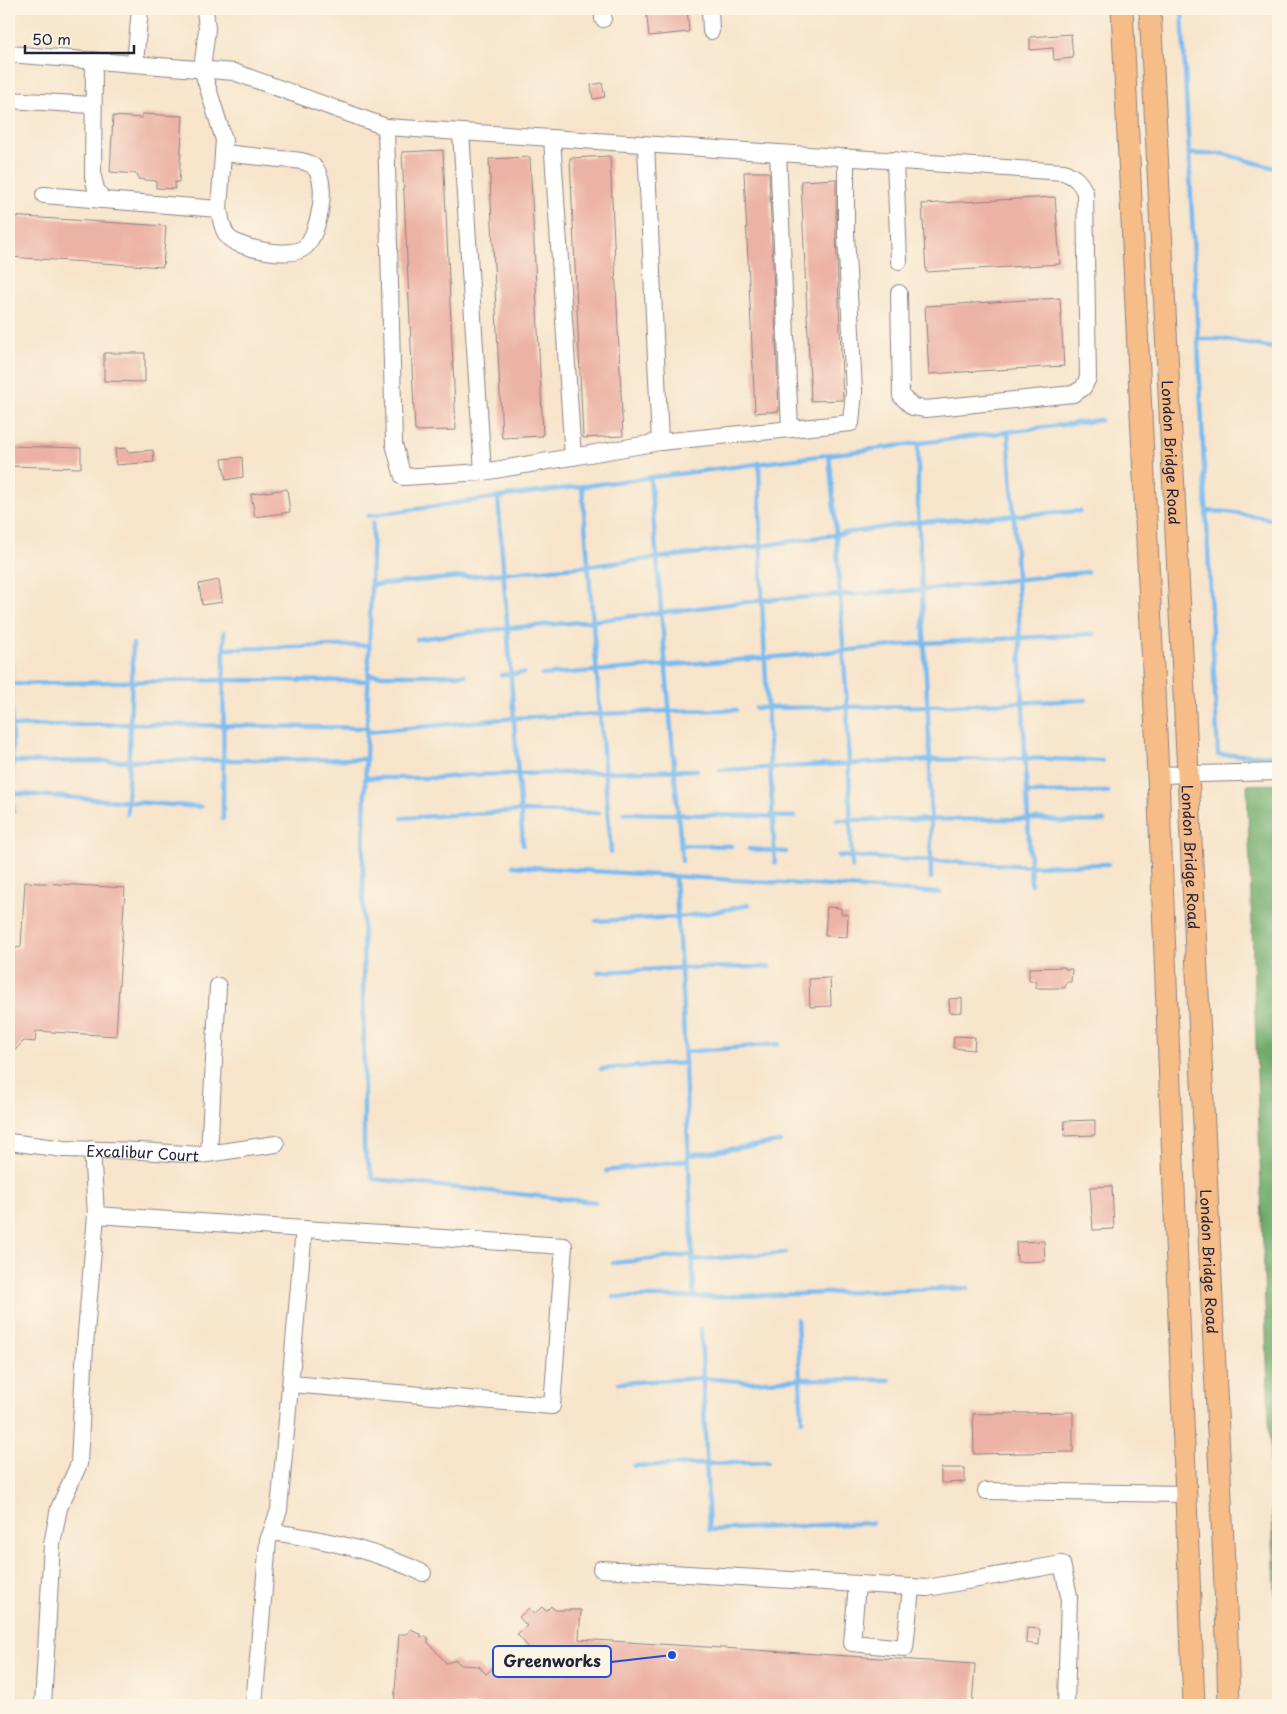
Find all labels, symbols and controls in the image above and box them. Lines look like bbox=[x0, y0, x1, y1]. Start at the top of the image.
scale bar bbox=[25, 22, 134, 54]
text: 50 m bbox=[32, 27, 71, 50]
street label: London Bridge Road bbox=[1157, 380, 1187, 525]
street label: London Bridge Road bbox=[1177, 784, 1207, 930]
street label: Excalibur Court bbox=[86, 1138, 200, 1166]
street label: London Bridge Road bbox=[1195, 1189, 1225, 1334]
callout: Greenworks bbox=[493, 1646, 611, 1677]
text: Greenworks bbox=[503, 1648, 601, 1672]

